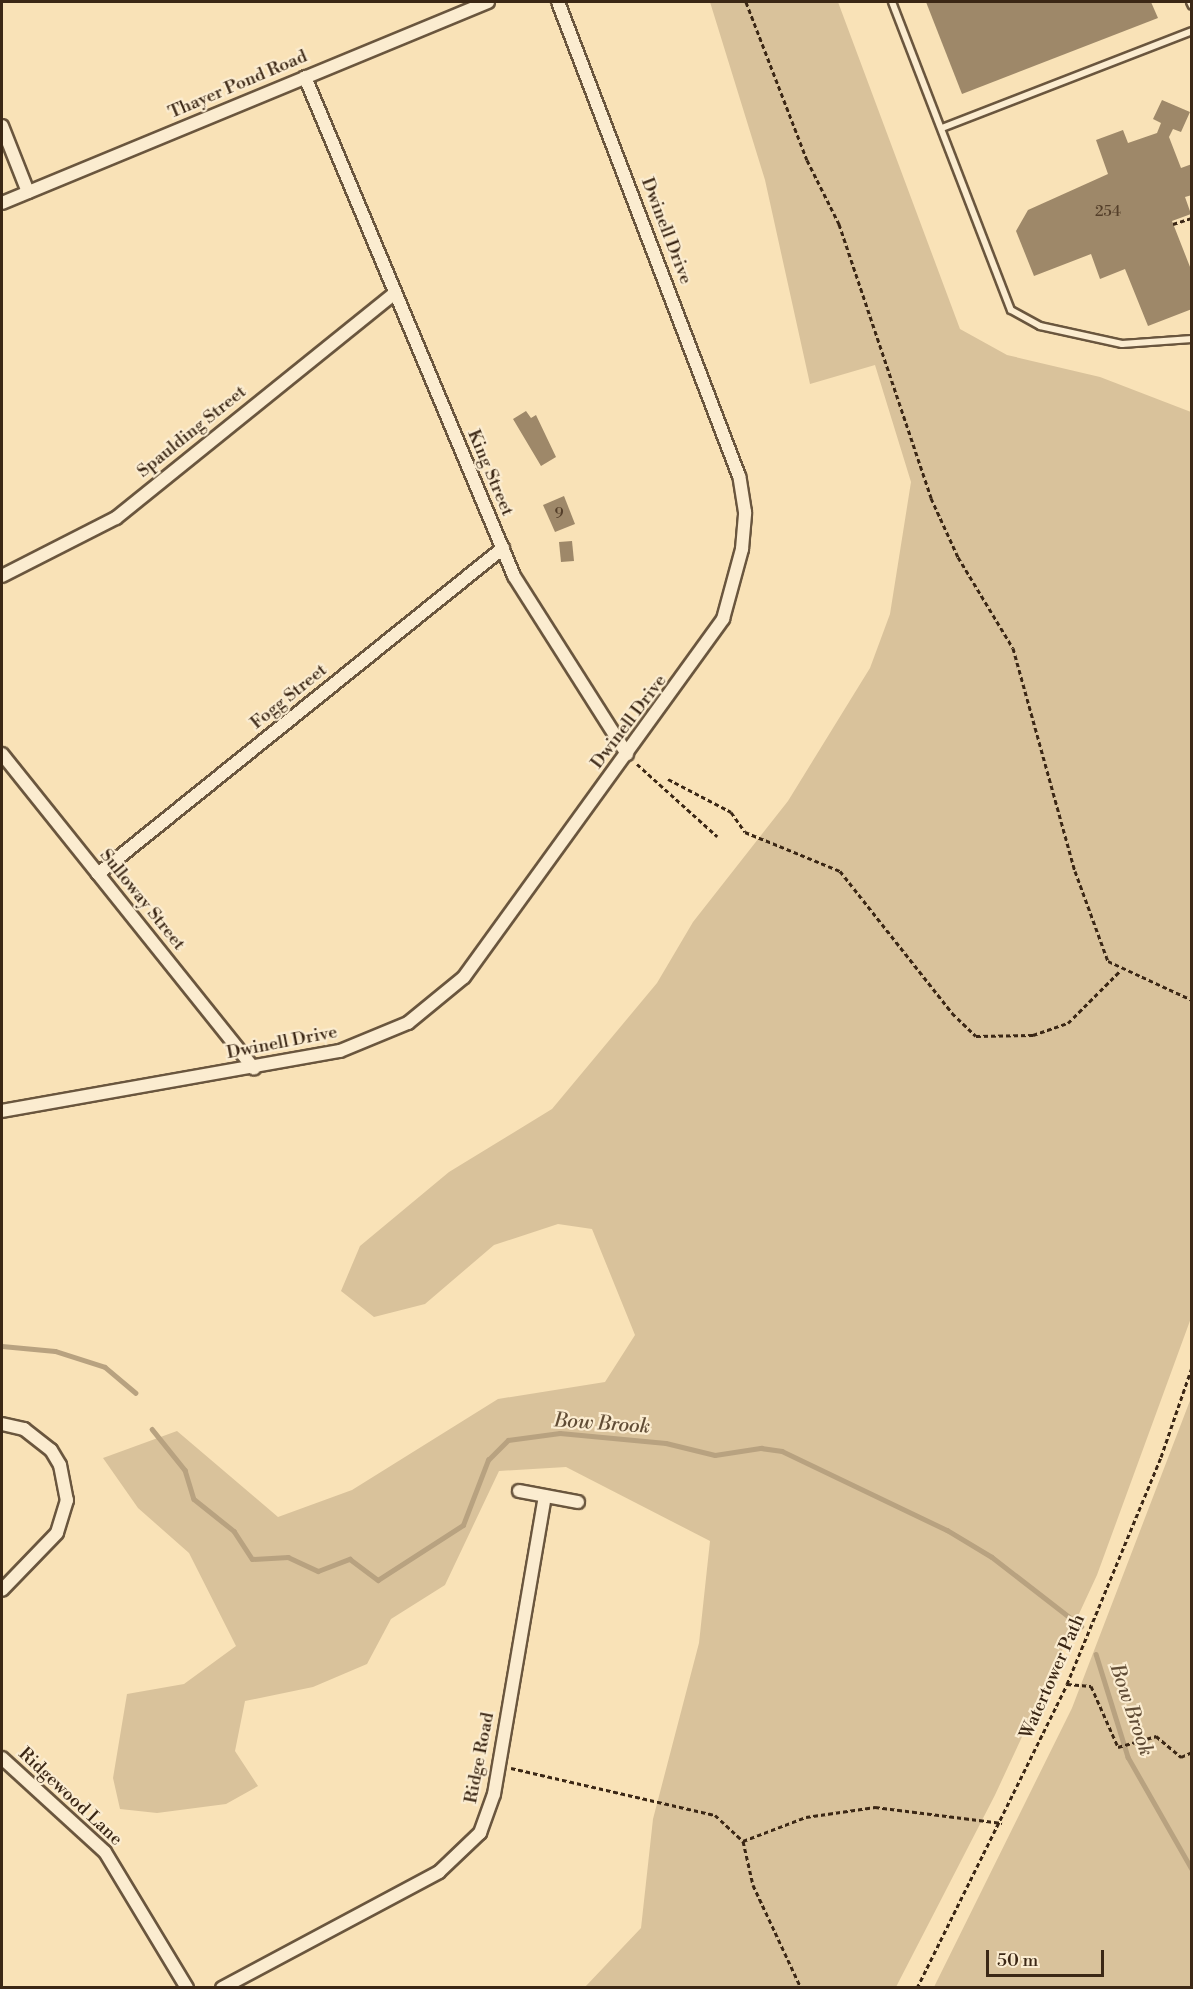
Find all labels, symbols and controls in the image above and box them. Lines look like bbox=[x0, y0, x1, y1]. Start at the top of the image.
street label: Thayer Pond Road bbox=[165, 46, 311, 124]
street label: Dwinell Drive bbox=[636, 175, 696, 287]
house number: 254 bbox=[1095, 203, 1121, 221]
street label: Spaulding Street bbox=[133, 381, 251, 483]
street label: King Street bbox=[462, 427, 518, 519]
house number: 9 bbox=[554, 505, 564, 523]
street label: Fogg Street bbox=[246, 660, 332, 734]
street label: Dwinell Drive bbox=[587, 671, 671, 773]
street label: Sulloway Street bbox=[95, 845, 189, 955]
street label: Dwinell Drive bbox=[225, 1022, 339, 1064]
water label: Bow Brook bbox=[553, 1409, 651, 1439]
street label: Watertower Path bbox=[1016, 1611, 1090, 1743]
water label: Bow Brook bbox=[1104, 1661, 1158, 1759]
street label: Ridge Road bbox=[461, 1711, 499, 1805]
street label: Ridgewood Lane bbox=[14, 1743, 126, 1851]
scale bar bbox=[989, 1938, 1108, 1976]
text: 50 m bbox=[997, 1949, 1038, 1972]

